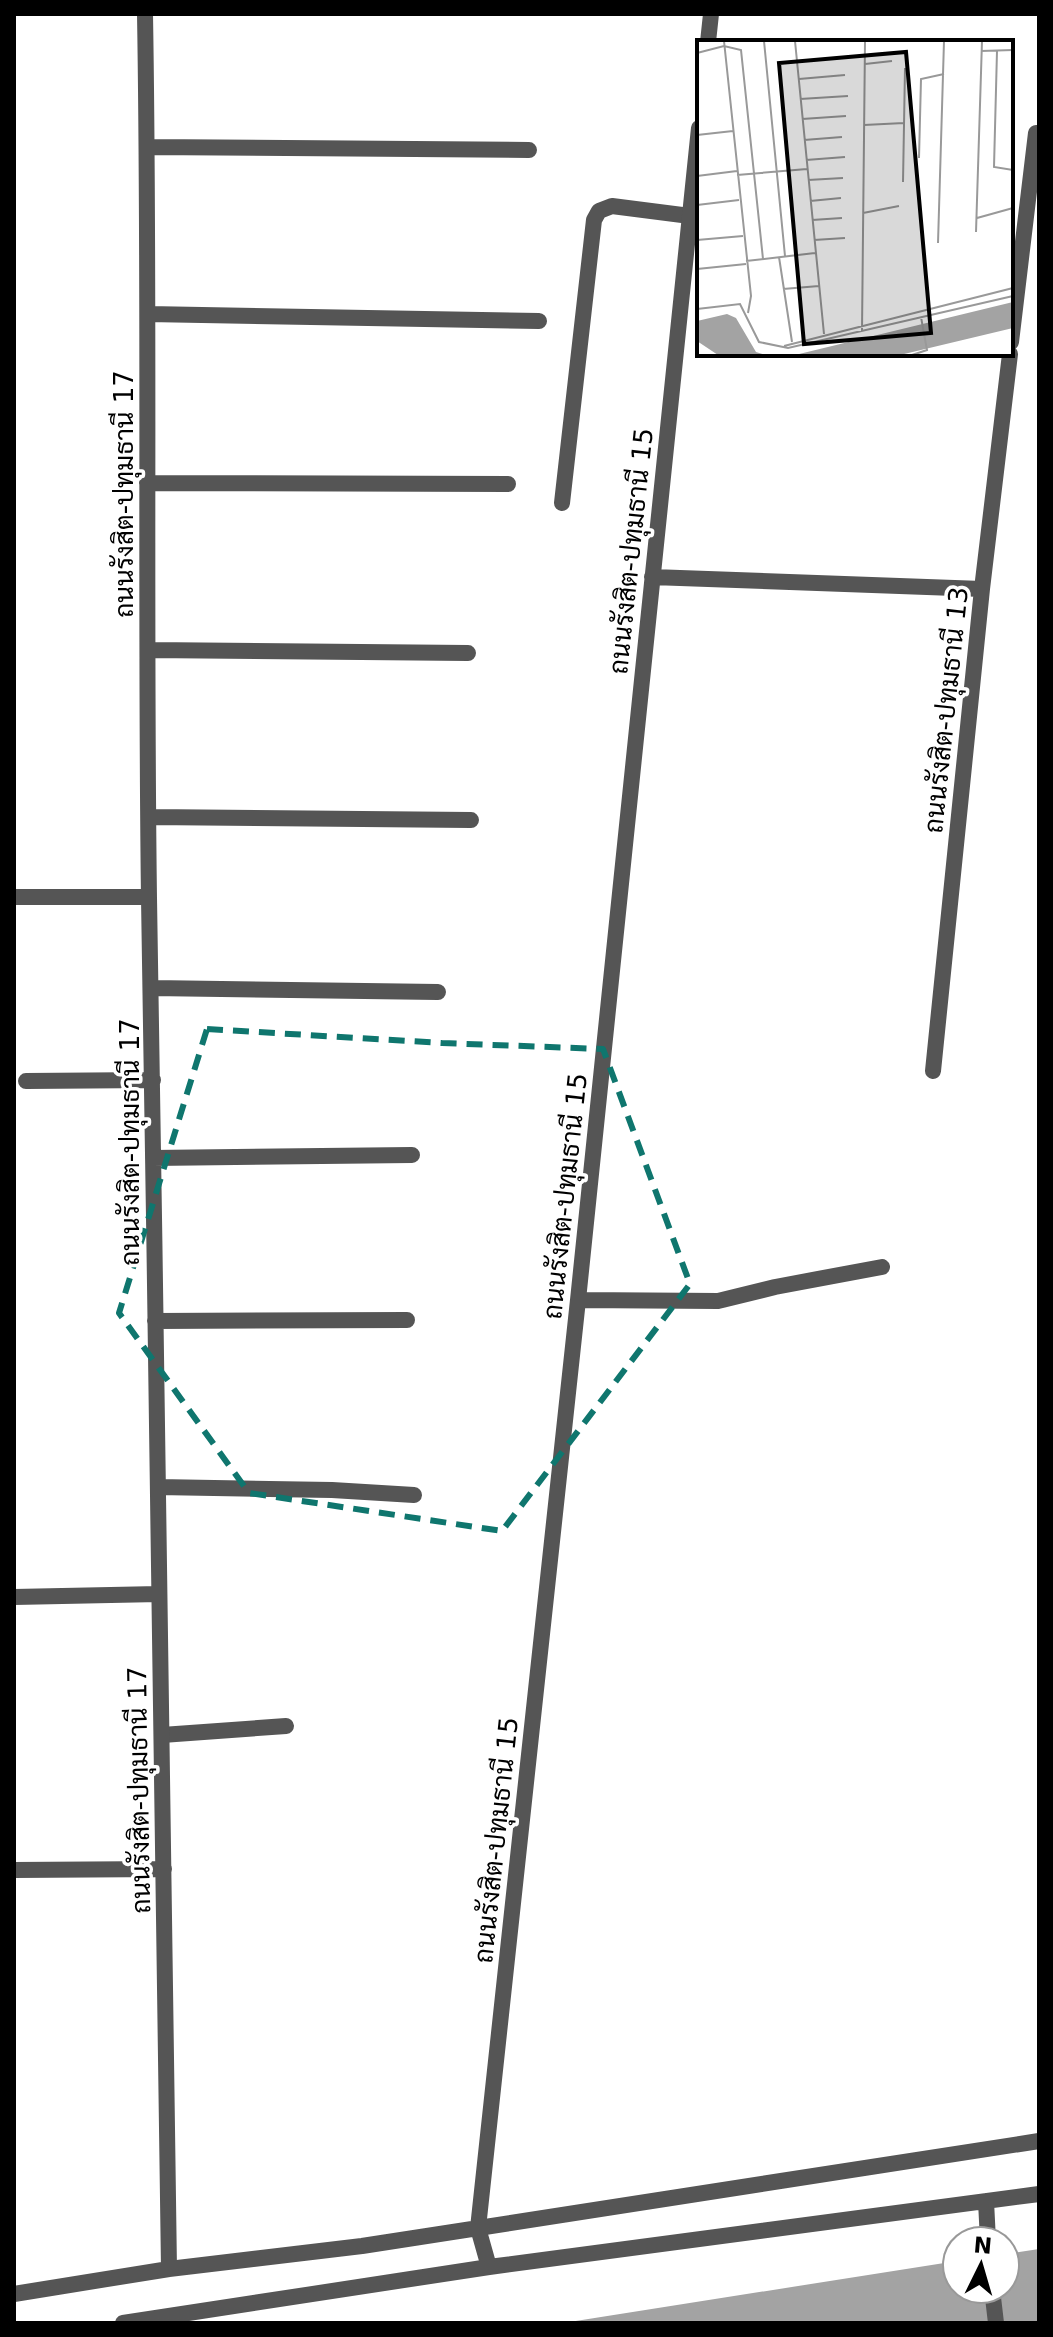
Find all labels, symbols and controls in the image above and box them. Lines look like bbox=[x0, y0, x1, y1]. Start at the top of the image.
inset map bbox=[697, 40, 1013, 356]
street label: ถนนรังสิต-ปทุมธานี 17 bbox=[108, 370, 142, 618]
street label: ถนนรังสิต-ปทุมธานี 15 bbox=[602, 426, 662, 676]
street label: ถนนรังสิต-ปทุมธานี 13 bbox=[917, 585, 977, 835]
street label: ถนนรังสิต-ปทุมธานี 17 bbox=[114, 1018, 148, 1266]
street label: ถนนรังสิต-ปทุมธานี 15 bbox=[536, 1071, 596, 1321]
street label: ถนนรังสิต-ปทุมธานี 17 bbox=[121, 1666, 159, 1914]
street label: ถนนรังสิต-ปทุมธานี 15 bbox=[467, 1715, 527, 1965]
north arrow bbox=[941, 2225, 1021, 2305]
text: N bbox=[972, 2232, 993, 2259]

